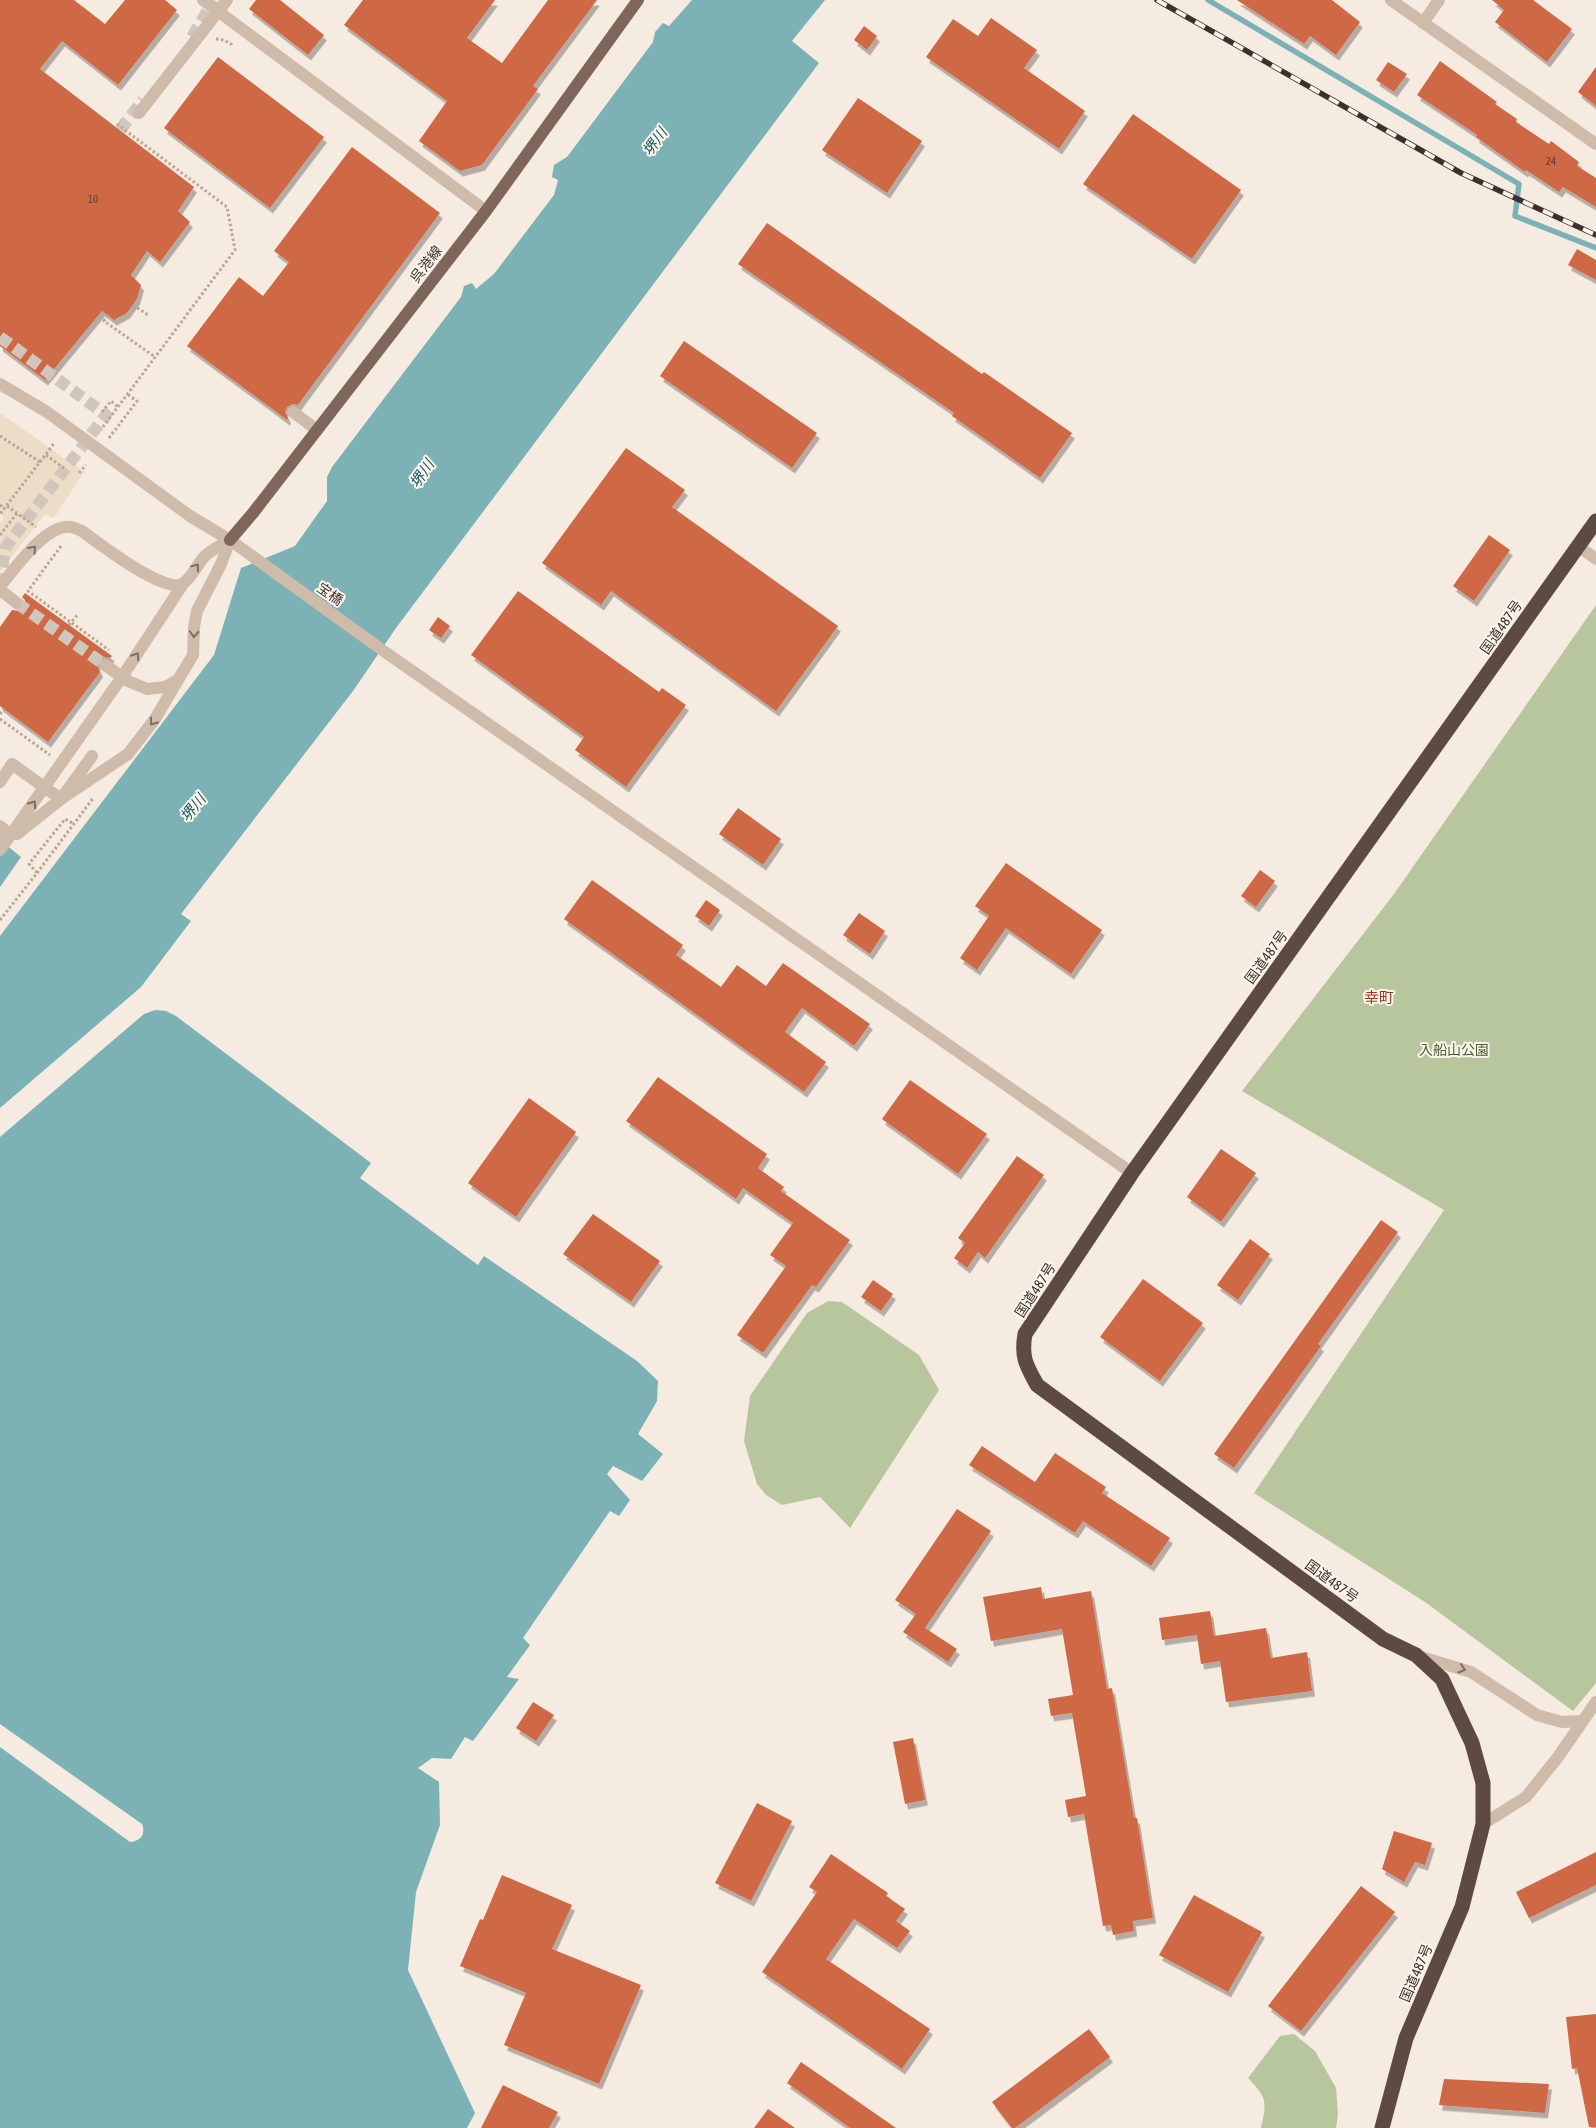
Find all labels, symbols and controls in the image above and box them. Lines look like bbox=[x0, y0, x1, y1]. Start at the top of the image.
water label: 堺川 bbox=[639, 123, 671, 159]
house number: 24 bbox=[1546, 155, 1556, 167]
house number: 10 bbox=[88, 193, 98, 205]
street label: 呉港線 bbox=[407, 243, 445, 285]
water label: 堺川 bbox=[406, 455, 438, 491]
one-way arrow bbox=[27, 546, 36, 555]
one-way arrow bbox=[190, 563, 199, 573]
street label: 宝橋 bbox=[314, 579, 346, 609]
street label: 国道487号 bbox=[1477, 597, 1525, 657]
one-way arrow bbox=[188, 630, 199, 638]
one-way arrow bbox=[130, 652, 139, 662]
one-way arrow bbox=[149, 716, 159, 725]
water label: 堺川 bbox=[177, 789, 210, 825]
one-way arrow bbox=[27, 800, 36, 809]
street label: 国道487号 bbox=[1241, 927, 1291, 987]
district label: 幸町 bbox=[1364, 989, 1394, 1006]
park label: 入船山公園 bbox=[1419, 1042, 1489, 1058]
street label: 国道487号 bbox=[1011, 1260, 1059, 1320]
street label: 国道487号 bbox=[1302, 1556, 1362, 1606]
one-way arrow bbox=[1458, 1664, 1466, 1674]
street label: 国道487号 bbox=[1397, 1941, 1435, 2005]

